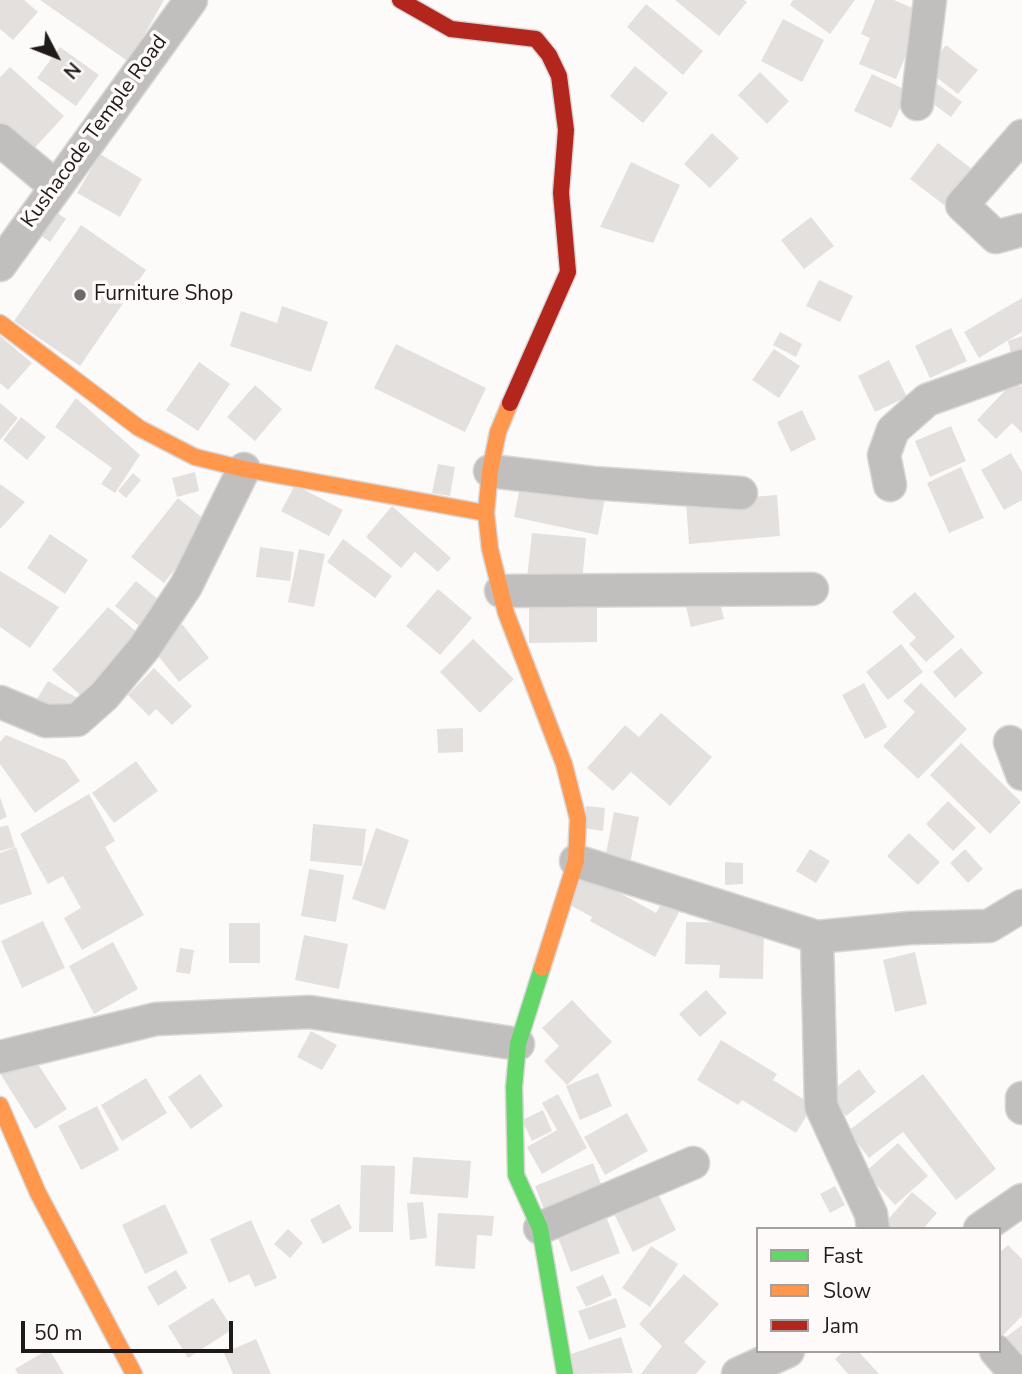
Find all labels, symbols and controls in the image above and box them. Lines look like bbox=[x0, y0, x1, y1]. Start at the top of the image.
north arrow bbox=[21, 21, 91, 91]
street label: Kushacode Temple Road bbox=[17, 31, 173, 233]
text: N bbox=[57, 56, 86, 84]
place label: Furniture Shop bbox=[94, 282, 233, 308]
marker: Furniture Shop bbox=[72, 287, 88, 303]
legend bbox=[756, 1227, 1001, 1353]
text: Fast bbox=[823, 1242, 863, 1270]
text: Slow bbox=[823, 1277, 871, 1305]
scale bar bbox=[24, 1308, 236, 1352]
text: Jam bbox=[823, 1312, 859, 1340]
text: 50 m bbox=[34, 1319, 83, 1347]

